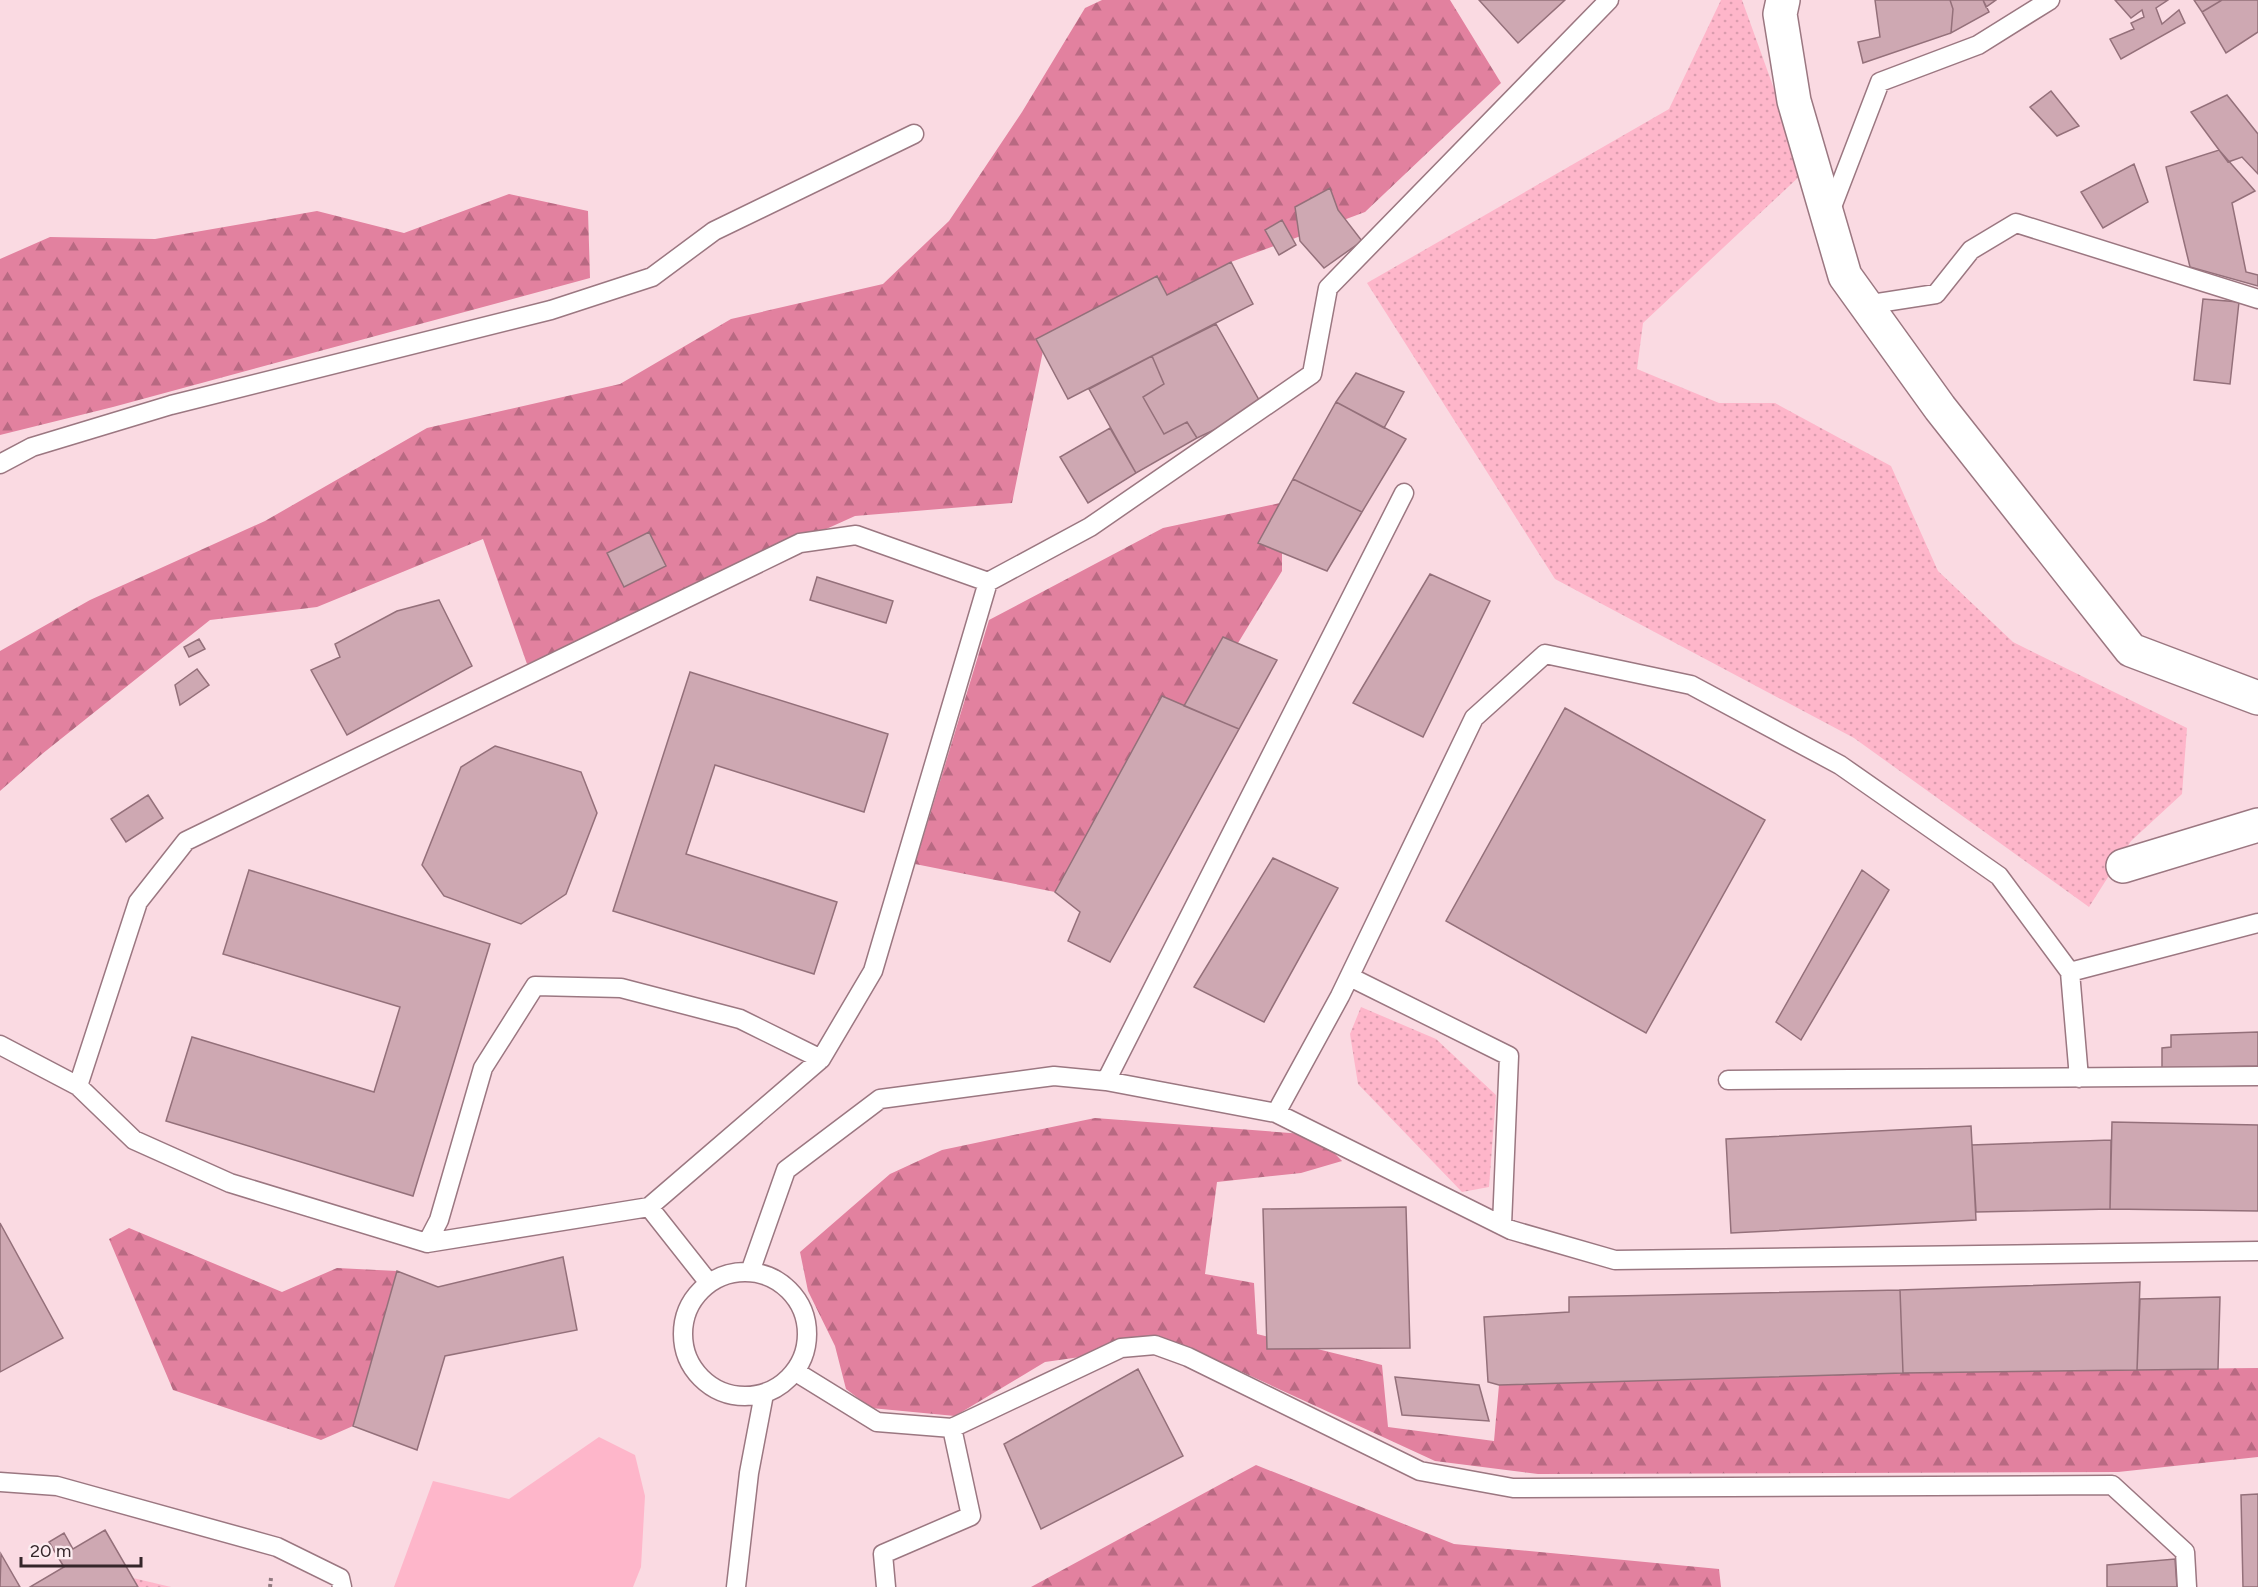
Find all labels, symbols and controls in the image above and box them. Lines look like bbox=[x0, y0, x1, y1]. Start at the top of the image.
scale bar bbox=[21, 1530, 141, 1568]
text: 20 m bbox=[30, 1540, 71, 1562]

